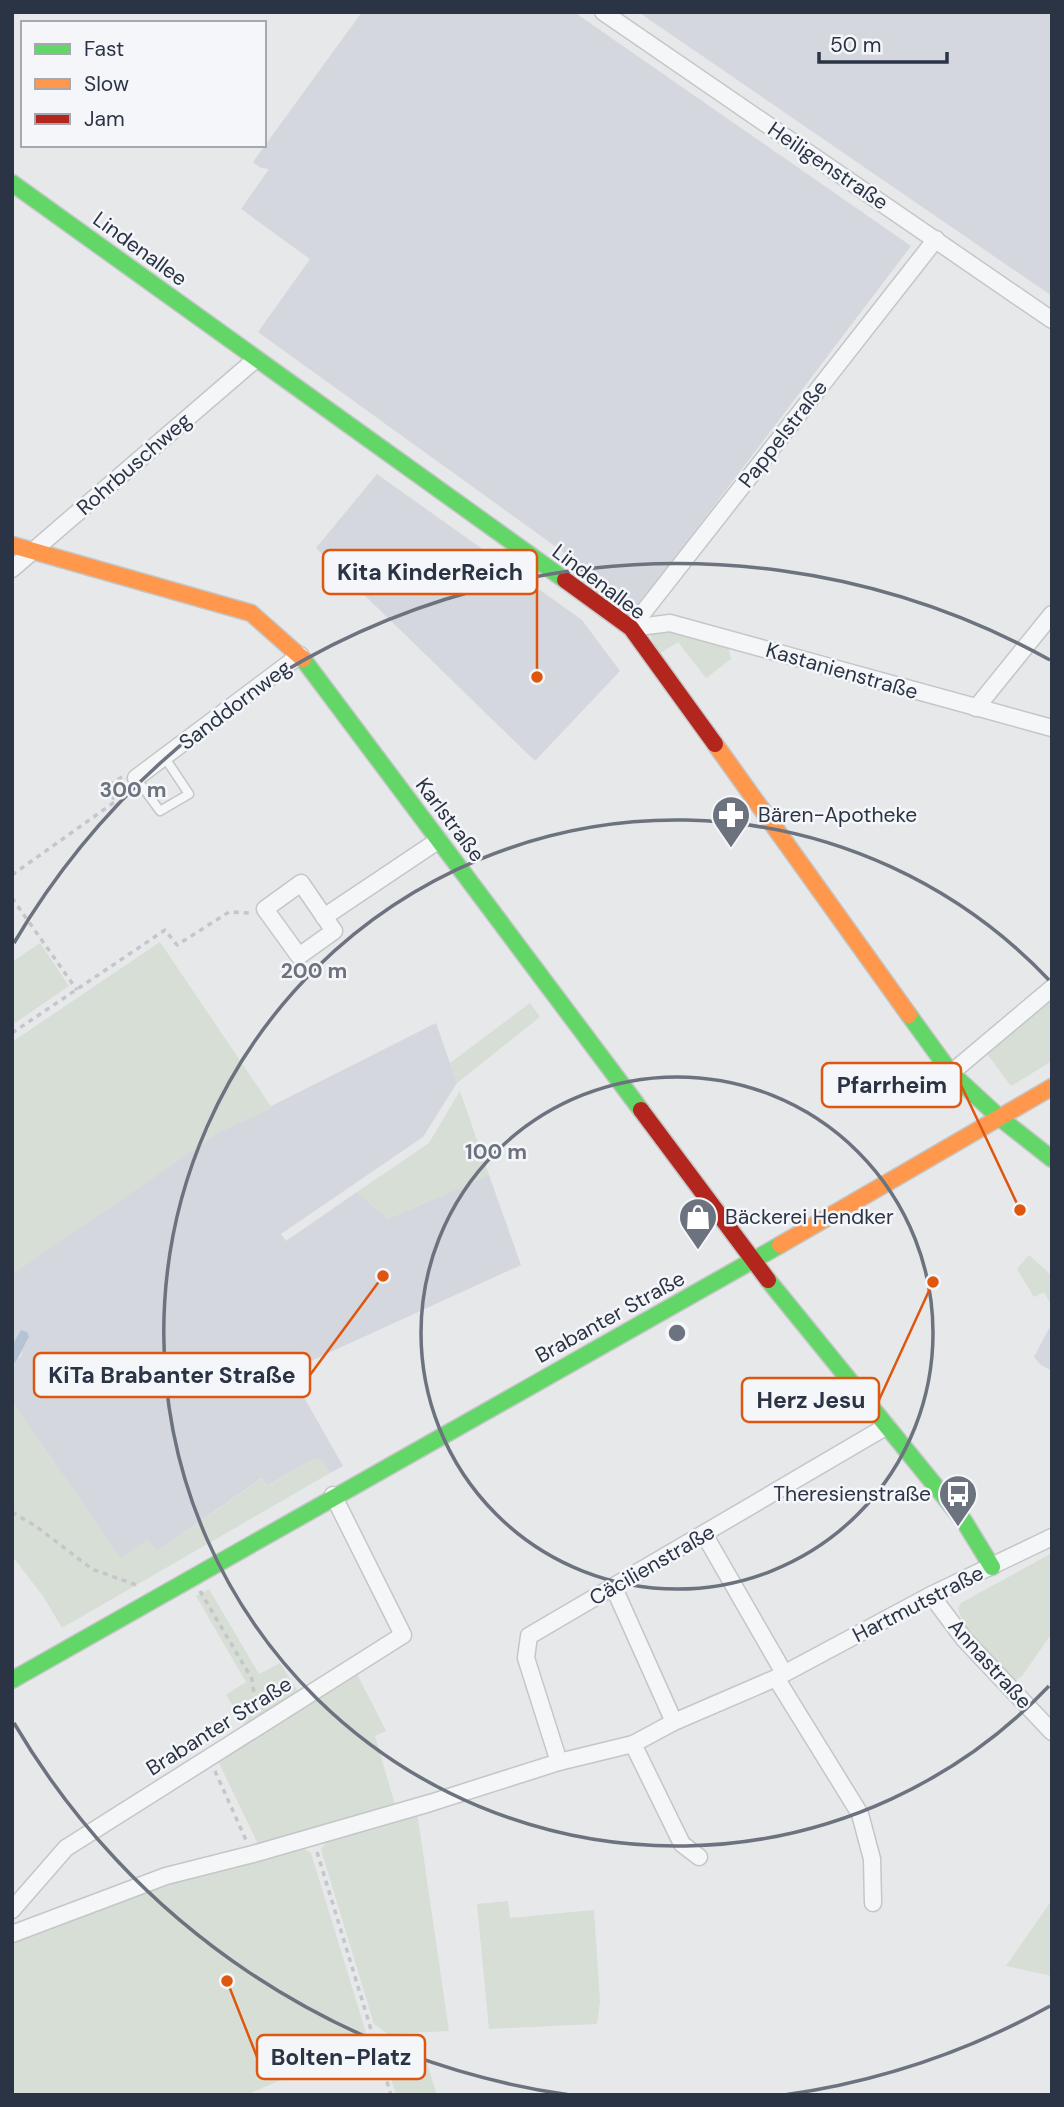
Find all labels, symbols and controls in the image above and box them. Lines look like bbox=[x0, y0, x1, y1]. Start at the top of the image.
legend bbox=[21, 21, 266, 147]
scale bar bbox=[819, 21, 947, 65]
text: 50 m bbox=[830, 31, 881, 59]
text: Fast bbox=[84, 35, 124, 63]
text: Slow bbox=[84, 70, 129, 98]
text: Jam bbox=[84, 105, 125, 133]
street label: Heiligenstraße bbox=[762, 115, 894, 217]
street label: Lindenallee bbox=[87, 205, 193, 293]
street label: Pappelstraße bbox=[732, 374, 834, 493]
street label: Rohrbuschweg bbox=[71, 406, 197, 522]
street label: Lindenallee bbox=[547, 538, 651, 626]
callout: Kita KinderReich bbox=[323, 550, 537, 594]
text: Kita KinderReich bbox=[337, 557, 523, 587]
street label: Kastanienstraße bbox=[763, 636, 921, 706]
street label: Sanddornweg bbox=[173, 653, 297, 756]
street label: Karlstraße bbox=[409, 772, 491, 868]
text: 300 m bbox=[100, 776, 166, 804]
pharmacy icon: Bären-Apotheke bbox=[710, 794, 752, 849]
place label: Bären-Apotheke bbox=[758, 801, 917, 829]
text: 200 m bbox=[281, 957, 347, 985]
callout: Pfarrheim bbox=[822, 1063, 961, 1107]
text: Pfarrheim bbox=[837, 1070, 947, 1100]
text: 100 m bbox=[465, 1138, 527, 1166]
shop icon: Bäckerei Hendker bbox=[677, 1196, 719, 1251]
place label: Bäckerei Hendker bbox=[725, 1203, 894, 1231]
street label: Brabanter Straße bbox=[530, 1264, 690, 1370]
centre of rings bbox=[665, 1321, 689, 1345]
callout: KiTa Brabanter Straße bbox=[34, 1353, 310, 1397]
text: KiTa Brabanter Straße bbox=[48, 1360, 296, 1390]
callout: Herz Jesu bbox=[742, 1378, 879, 1422]
text: Herz Jesu bbox=[756, 1385, 866, 1415]
bus stop icon: Theresienstraße bbox=[937, 1473, 979, 1528]
place label: Theresienstraße bbox=[773, 1480, 931, 1508]
street label: Cäcilienstraße bbox=[584, 1518, 720, 1612]
street label: Hartmutstraße bbox=[848, 1559, 988, 1649]
street label: Annastraße bbox=[942, 1613, 1038, 1715]
street label: Brabanter Straße bbox=[141, 1670, 297, 1782]
callout: Bolten-Platz bbox=[257, 2035, 425, 2079]
text: Bolten-Platz bbox=[271, 2042, 411, 2072]

